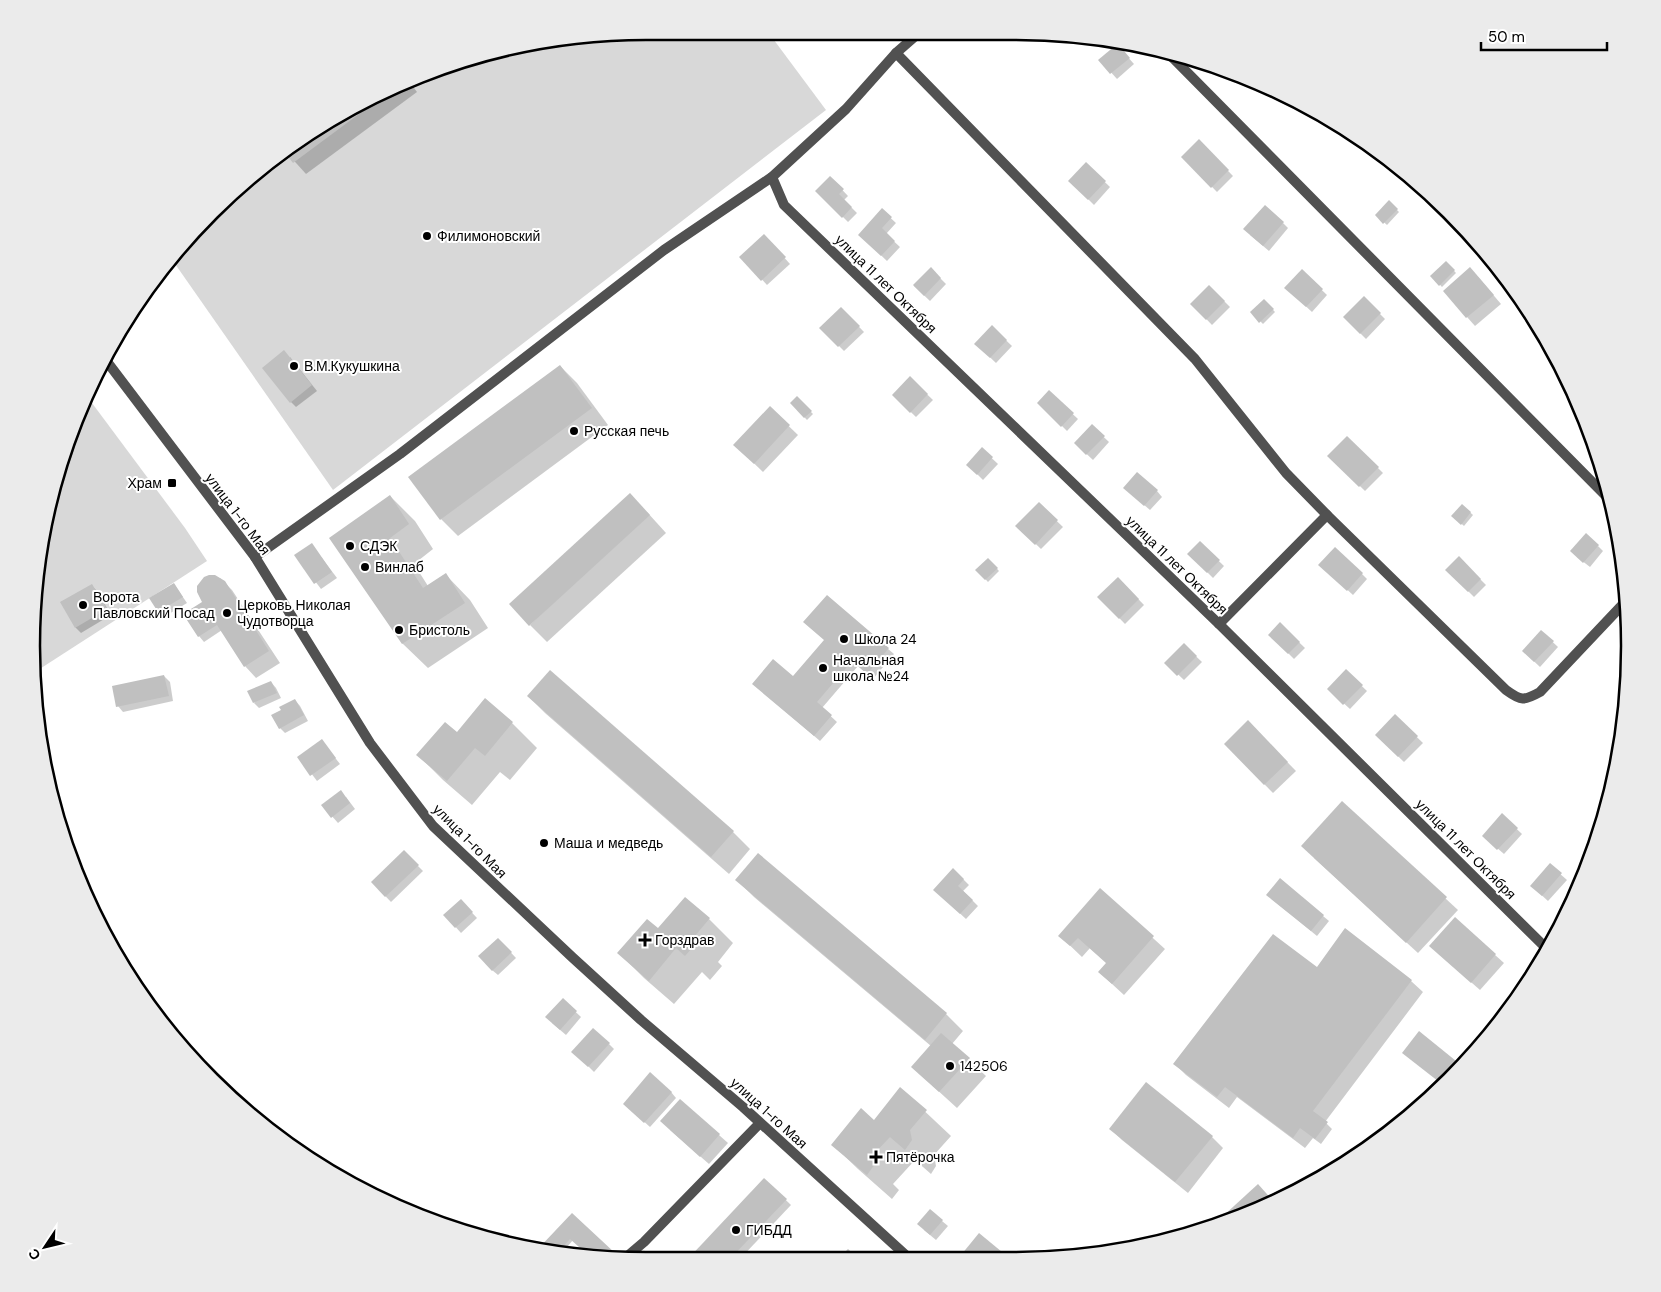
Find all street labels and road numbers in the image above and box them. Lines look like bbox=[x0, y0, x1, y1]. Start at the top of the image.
street label: улица 11 лет Октября bbox=[831, 231, 941, 337]
street label: улица 1-го Мая bbox=[201, 470, 275, 558]
street label: улица 11 лет Октября bbox=[1122, 512, 1232, 618]
street label: улица 11 лет Октября bbox=[1412, 795, 1520, 903]
street label: улица 1-го Мая bbox=[429, 800, 511, 882]
street label: улица 1-го Мая bbox=[727, 1074, 811, 1152]

